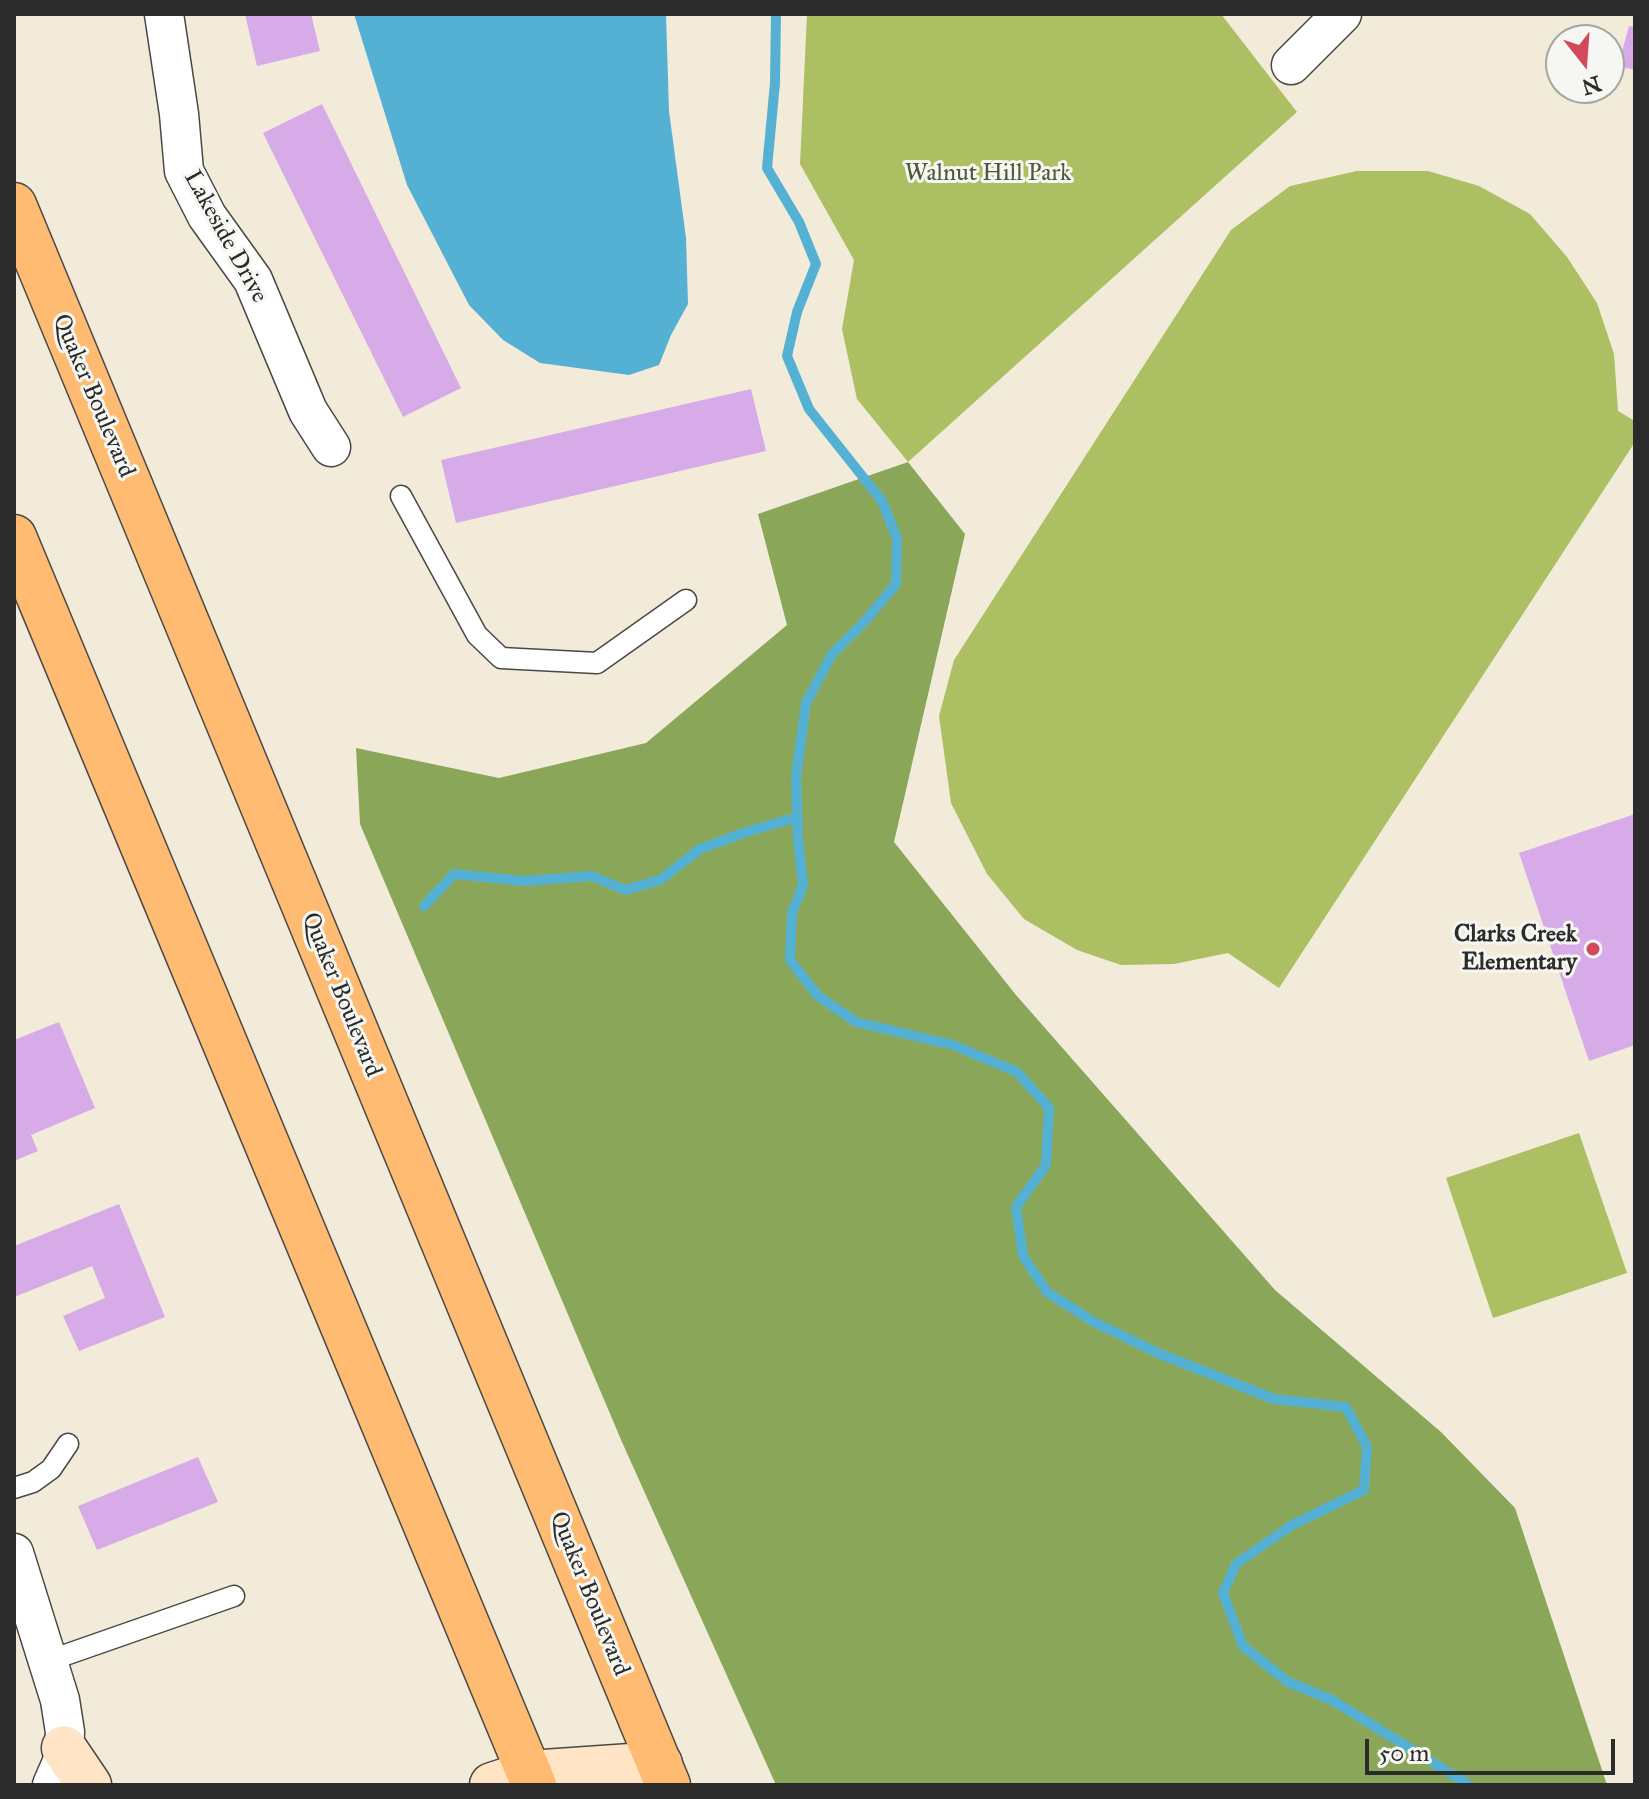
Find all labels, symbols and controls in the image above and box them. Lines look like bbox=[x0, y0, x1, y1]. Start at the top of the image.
north arrow bbox=[1545, 24, 1625, 104]
text: N bbox=[1579, 70, 1604, 101]
park label: Walnut Hill Park bbox=[905, 160, 1071, 188]
street label: Lakeside Drive bbox=[177, 166, 273, 308]
street label: Quaker Boulevard bbox=[46, 310, 140, 482]
street label: Quaker Boulevard bbox=[295, 909, 387, 1081]
place label: Clarks Creek Elementary bbox=[1454, 921, 1577, 977]
marker: Clarks Creek Elementary bbox=[1584, 940, 1602, 958]
street label: Quaker Boulevard bbox=[543, 1508, 635, 1680]
scale bar bbox=[1369, 1723, 1619, 1773]
text: 50 m bbox=[1379, 1738, 1429, 1768]

